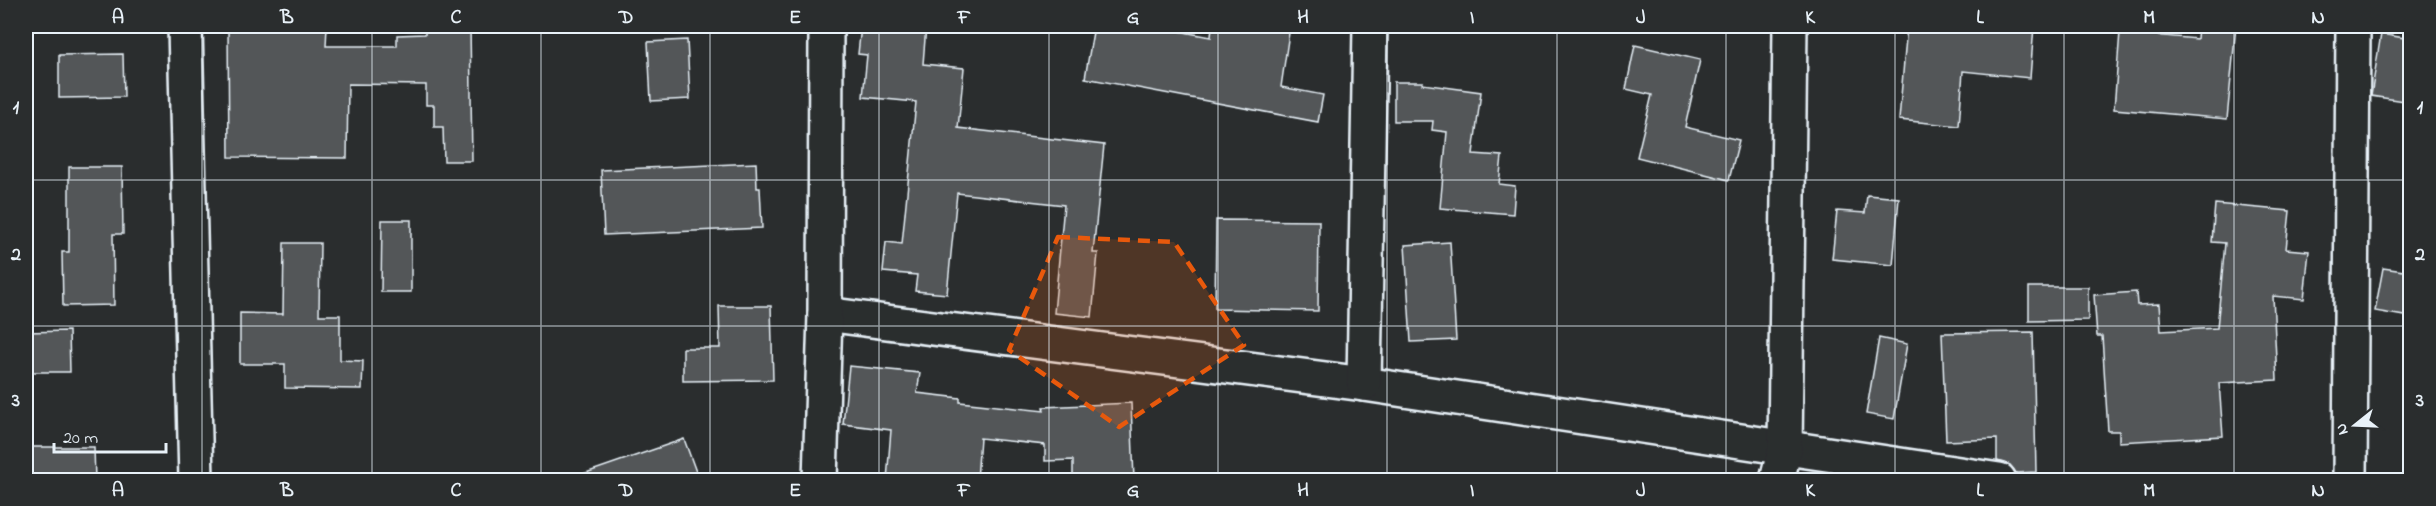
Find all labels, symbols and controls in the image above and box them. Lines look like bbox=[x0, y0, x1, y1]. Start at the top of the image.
text: A bbox=[112, 4, 124, 33]
text: B bbox=[279, 4, 294, 33]
text: C bbox=[451, 4, 462, 33]
text: D bbox=[618, 4, 633, 33]
text: E bbox=[789, 4, 801, 33]
text: F bbox=[957, 4, 971, 33]
text: G bbox=[1127, 4, 1140, 33]
text: H bbox=[1297, 4, 1309, 33]
text: I bbox=[1470, 4, 1475, 33]
text: J bbox=[1636, 4, 1646, 33]
text: K bbox=[1805, 4, 1816, 33]
text: L bbox=[1976, 4, 1984, 33]
text: M bbox=[2143, 4, 2155, 33]
text: N bbox=[2311, 4, 2325, 33]
text: 1 bbox=[13, 94, 20, 123]
text: 1 bbox=[2417, 94, 2424, 123]
text: 2 bbox=[10, 241, 21, 270]
text: 2 bbox=[2414, 241, 2425, 270]
text: 3 bbox=[11, 387, 20, 416]
text: 3 bbox=[2415, 387, 2424, 416]
north arrow bbox=[2325, 395, 2385, 455]
scale bar bbox=[54, 416, 166, 454]
text: N bbox=[2329, 420, 2356, 438]
text: 20 m bbox=[63, 426, 98, 452]
text: A bbox=[112, 477, 124, 506]
text: B bbox=[279, 477, 294, 506]
text: C bbox=[451, 477, 462, 506]
text: D bbox=[618, 477, 633, 506]
text: E bbox=[789, 477, 801, 506]
text: F bbox=[957, 477, 971, 506]
text: G bbox=[1127, 477, 1140, 506]
text: H bbox=[1297, 477, 1309, 506]
text: I bbox=[1470, 477, 1475, 506]
text: J bbox=[1636, 477, 1646, 506]
text: K bbox=[1805, 477, 1816, 506]
text: L bbox=[1976, 477, 1984, 506]
text: M bbox=[2143, 477, 2155, 506]
text: N bbox=[2311, 477, 2325, 506]

